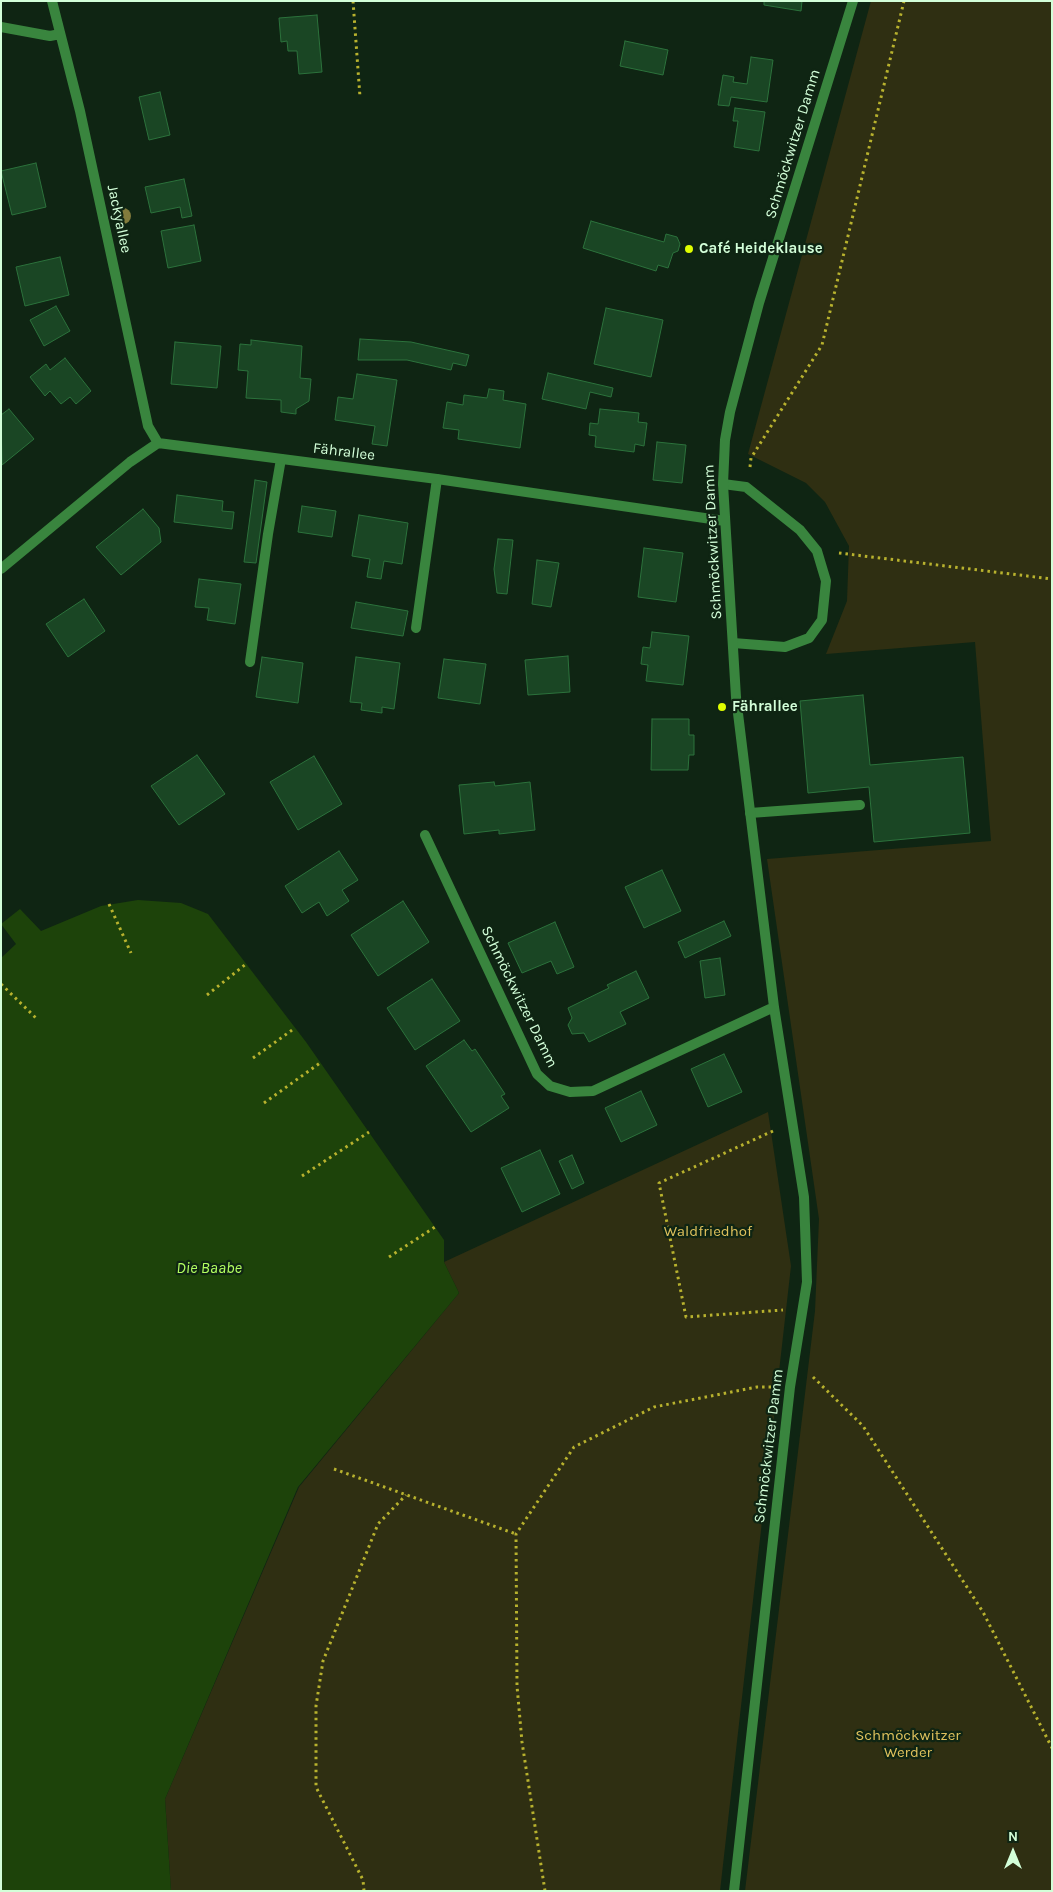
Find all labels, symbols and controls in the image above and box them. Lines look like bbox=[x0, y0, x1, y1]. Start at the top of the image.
street label: Schmöckwitzer Damm bbox=[762, 67, 824, 221]
street label: Jackyallee bbox=[103, 183, 135, 255]
place label: Café Heideklause bbox=[699, 240, 823, 258]
marker: Café Heideklause bbox=[683, 243, 695, 255]
street label: Fährallee bbox=[312, 439, 376, 465]
street label: Schmöckwitzer Damm bbox=[700, 464, 726, 620]
place label: Fährallee bbox=[732, 698, 798, 716]
marker: Fährallee bbox=[716, 701, 728, 713]
street label: Schmöckwitzer Damm bbox=[477, 923, 561, 1071]
park label: Waldfriedhof bbox=[664, 1223, 752, 1241]
water label: Die Baabe bbox=[176, 1258, 242, 1278]
street label: Schmöckwitzer Damm bbox=[751, 1368, 787, 1524]
park label: Schmöckwitzer Werder bbox=[855, 1727, 961, 1762]
north arrow bbox=[988, 1827, 1038, 1877]
text: N bbox=[1008, 1828, 1018, 1845]

